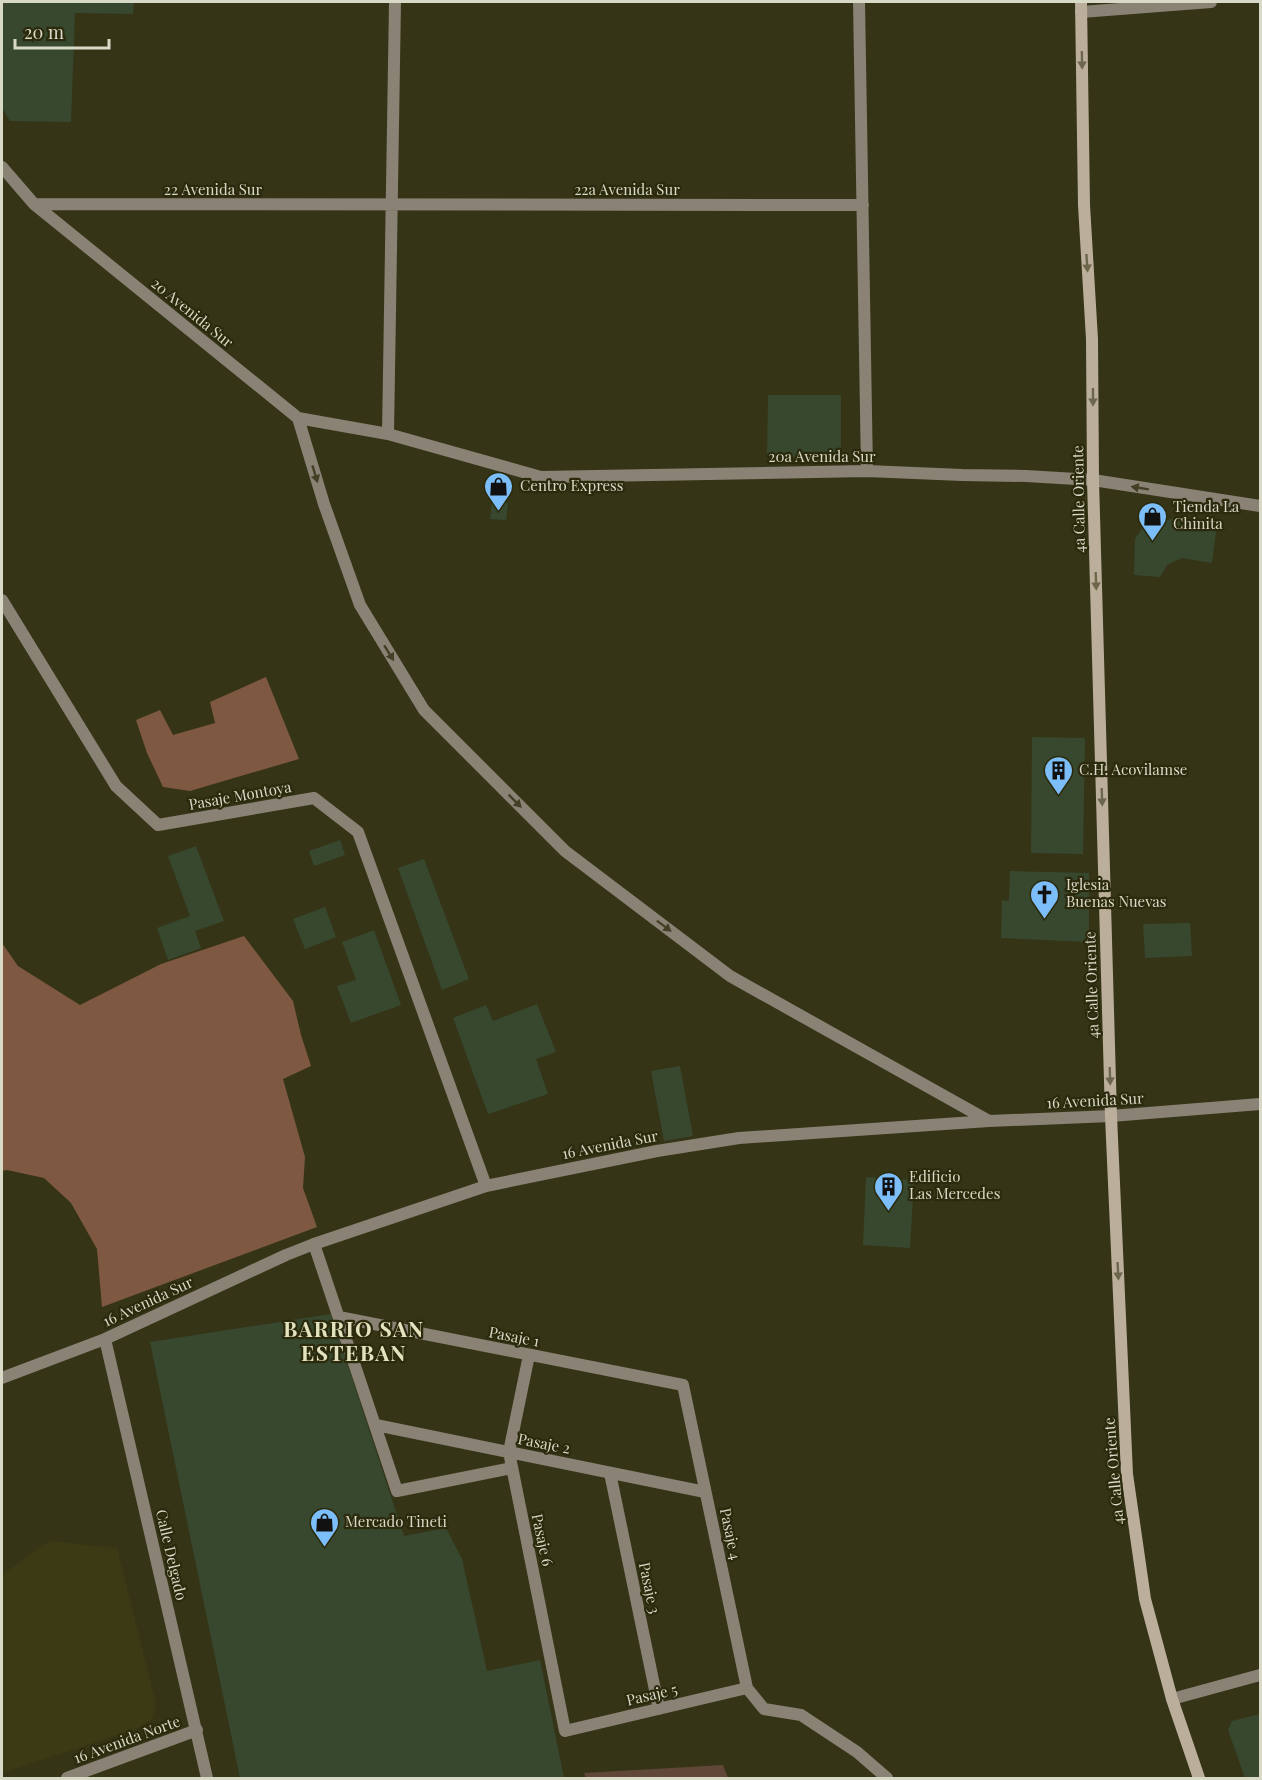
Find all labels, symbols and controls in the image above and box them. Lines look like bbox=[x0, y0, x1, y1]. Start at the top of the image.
scale bar bbox=[15, 12, 110, 50]
text: 20 m bbox=[24, 20, 64, 44]
one-way arrow bbox=[1077, 50, 1087, 69]
street label: 22 Avenida Sur bbox=[164, 179, 263, 199]
street label: 22a Avenida Sur bbox=[574, 179, 680, 199]
one-way arrow bbox=[1083, 254, 1092, 273]
street label: 20 Avenida Sur bbox=[147, 273, 238, 352]
one-way arrow bbox=[1088, 388, 1098, 407]
street label: 4a Calle Oriente bbox=[1067, 445, 1089, 553]
street label: 20a Avenida Sur bbox=[768, 446, 876, 466]
one-way arrow bbox=[311, 465, 320, 483]
shop icon: Centro Express bbox=[483, 470, 515, 512]
place label: Centro Express bbox=[520, 475, 624, 495]
one-way arrow bbox=[1131, 483, 1150, 492]
place label: Tienda La Chinita bbox=[1173, 496, 1240, 533]
shop icon: Tienda La Chinita bbox=[1136, 500, 1168, 542]
one-way arrow bbox=[1091, 571, 1101, 590]
one-way arrow bbox=[384, 645, 395, 661]
building icon: C.H. Acovilamse bbox=[1042, 754, 1074, 796]
place label: C.H. Acovilamse bbox=[1079, 759, 1187, 779]
street label: Pasaje Montoya bbox=[187, 776, 293, 814]
one-way arrow bbox=[1097, 787, 1107, 806]
one-way arrow bbox=[508, 793, 522, 808]
place label: Iglesia Buenas Nuevas bbox=[1066, 874, 1167, 911]
church icon: Iglesia Buenas Nuevas bbox=[1029, 878, 1061, 920]
one-way arrow bbox=[656, 919, 672, 932]
street label: 4a Calle Oriente bbox=[1079, 931, 1103, 1039]
one-way arrow bbox=[1105, 1066, 1114, 1085]
street label: 16 Avenida Sur bbox=[1046, 1087, 1144, 1113]
street label: 16 Avenida Sur bbox=[560, 1125, 660, 1163]
place label: Edificio Las Mercedes bbox=[909, 1166, 1000, 1203]
building icon: Edificio Las Mercedes bbox=[872, 1170, 904, 1212]
one-way arrow bbox=[1113, 1261, 1122, 1280]
street label: 16 Avenida Sur bbox=[99, 1271, 196, 1331]
district label: BARRIO SAN ESTEBAN bbox=[283, 1314, 425, 1366]
street label: Pasaje 1 bbox=[487, 1321, 542, 1351]
street label: 4a Calle Oriente bbox=[1098, 1417, 1128, 1526]
street label: Pasaje 2 bbox=[516, 1428, 572, 1458]
shop icon: Mercado Tineti bbox=[308, 1506, 340, 1548]
street label: Pasaje 4 bbox=[716, 1506, 746, 1562]
street label: Calle Delgado bbox=[152, 1507, 192, 1602]
place label: Mercado Tineti bbox=[345, 1511, 447, 1531]
street label: Pasaje 6 bbox=[528, 1512, 558, 1568]
street label: Pasaje 3 bbox=[635, 1560, 665, 1616]
street label: Pasaje 5 bbox=[624, 1678, 679, 1710]
street label: 16 Avenida Norte bbox=[71, 1711, 183, 1768]

